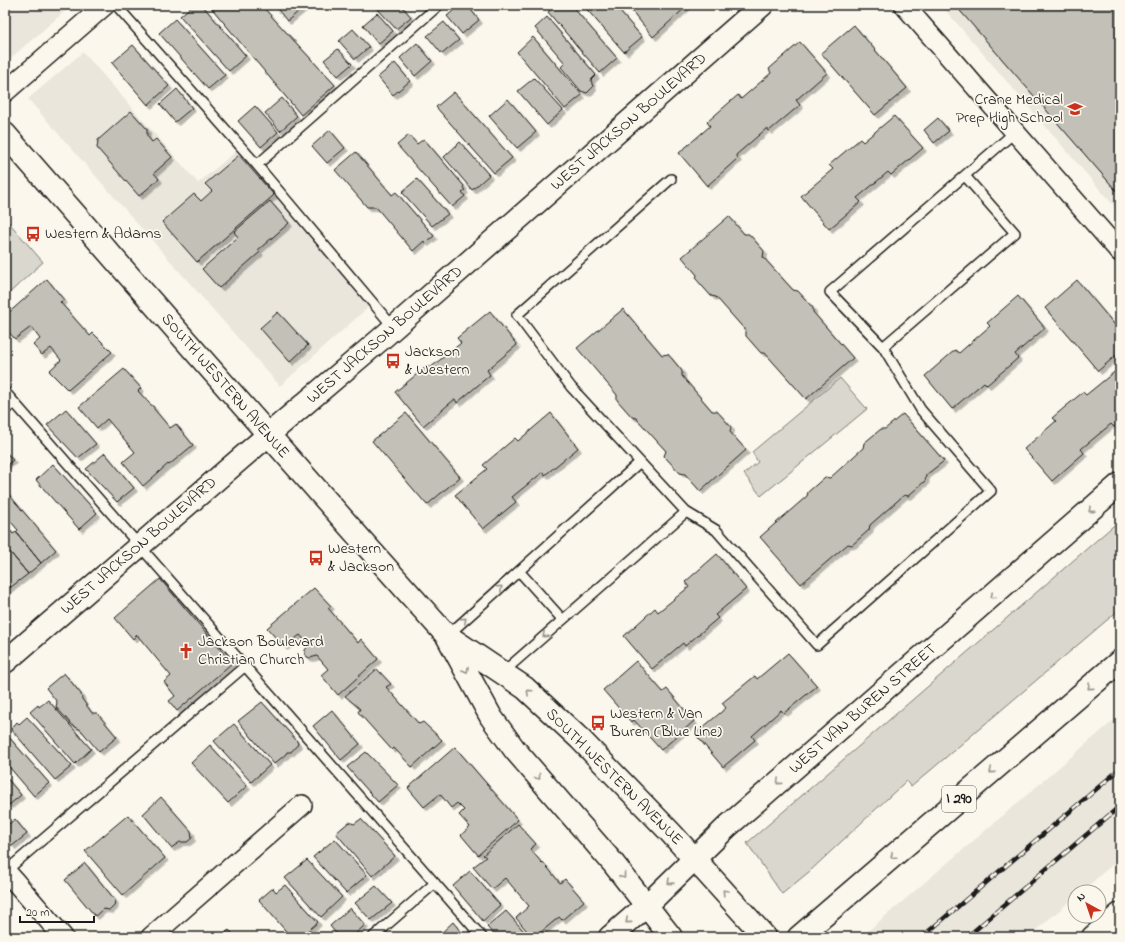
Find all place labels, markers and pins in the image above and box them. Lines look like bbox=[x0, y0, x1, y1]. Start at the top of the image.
place label: Crane Medical Prep High School bbox=[956, 88, 1063, 130]
school or university icon: Crane Medical Prep High School bbox=[1066, 100, 1084, 118]
place label: Western & Adams bbox=[45, 222, 161, 246]
bus stop icon: Western & Adams bbox=[24, 225, 42, 243]
place label: Jackson & Western bbox=[405, 340, 470, 382]
bus stop icon: Jackson & Western bbox=[384, 352, 402, 370]
place label: Western & Jackson bbox=[328, 537, 394, 579]
bus stop icon: Western & Jackson bbox=[307, 549, 325, 567]
place label: Jackson Boulevard Christian Church bbox=[198, 630, 324, 672]
church icon: Jackson Boulevard Christian Church bbox=[177, 642, 195, 660]
place label: Western & Van Buren (Blue Line) bbox=[609, 702, 722, 744]
bus stop icon: Western & Van Buren (Blue Line) bbox=[589, 714, 607, 732]

